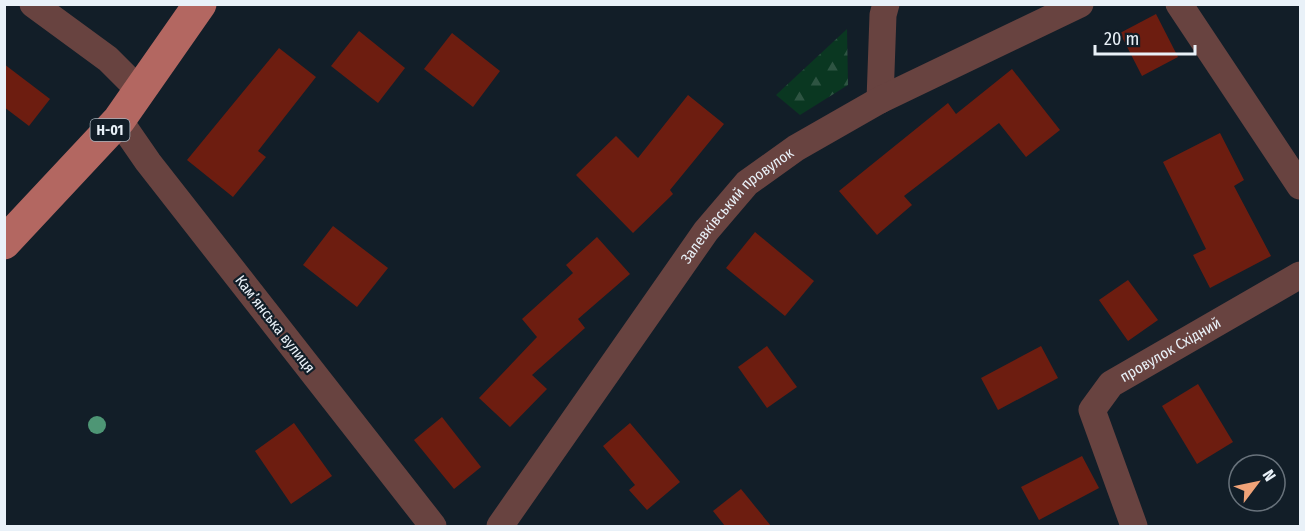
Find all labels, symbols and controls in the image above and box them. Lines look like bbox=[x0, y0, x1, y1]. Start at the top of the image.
scale bar bbox=[1095, 18, 1196, 56]
text: 20 m bbox=[1104, 28, 1139, 50]
road number: Н-01 bbox=[90, 119, 130, 141]
street label: Залевківський провулок bbox=[677, 144, 797, 267]
street label: Камʼянська вулиця bbox=[231, 272, 319, 376]
street label: провулок Східний bbox=[1117, 314, 1224, 386]
north arrow bbox=[1227, 453, 1287, 513]
text: N bbox=[1259, 466, 1280, 484]

